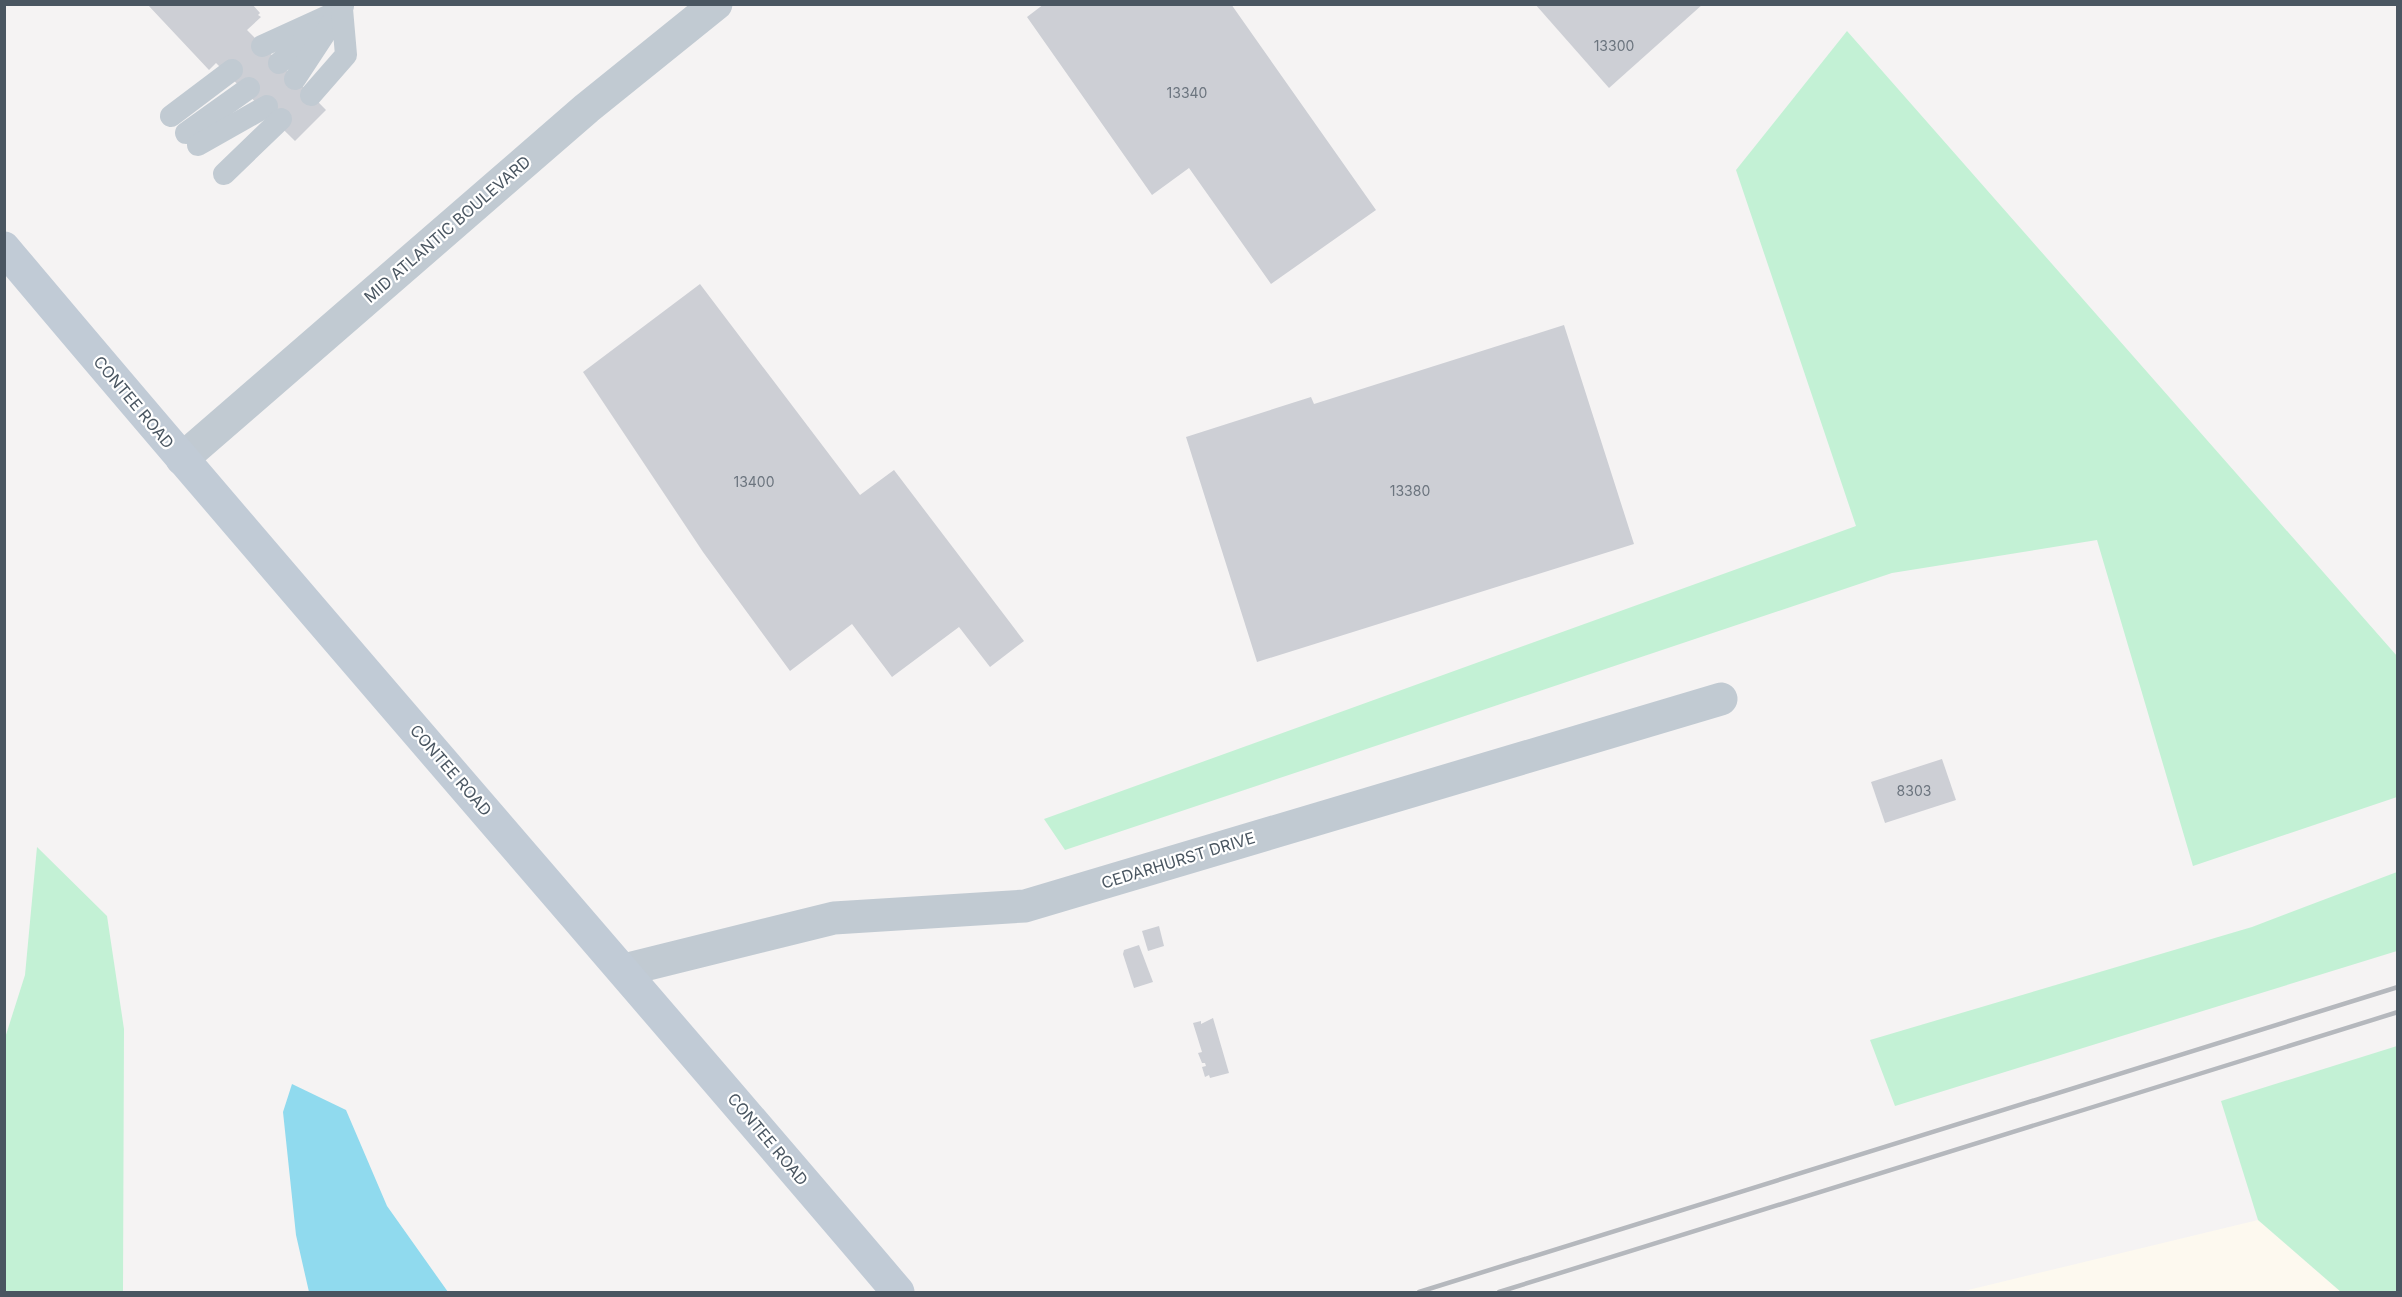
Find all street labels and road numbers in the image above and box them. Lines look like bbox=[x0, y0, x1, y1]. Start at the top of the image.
street label: MID ATLANTIC BOULEVARD bbox=[360, 151, 534, 307]
street label: CONTEE ROAD bbox=[90, 352, 178, 452]
street label: CONTEE ROAD bbox=[406, 720, 496, 820]
street label: CEDARHURST DRIVE bbox=[1099, 827, 1257, 893]
street label: CONTEE ROAD bbox=[724, 1089, 812, 1189]

